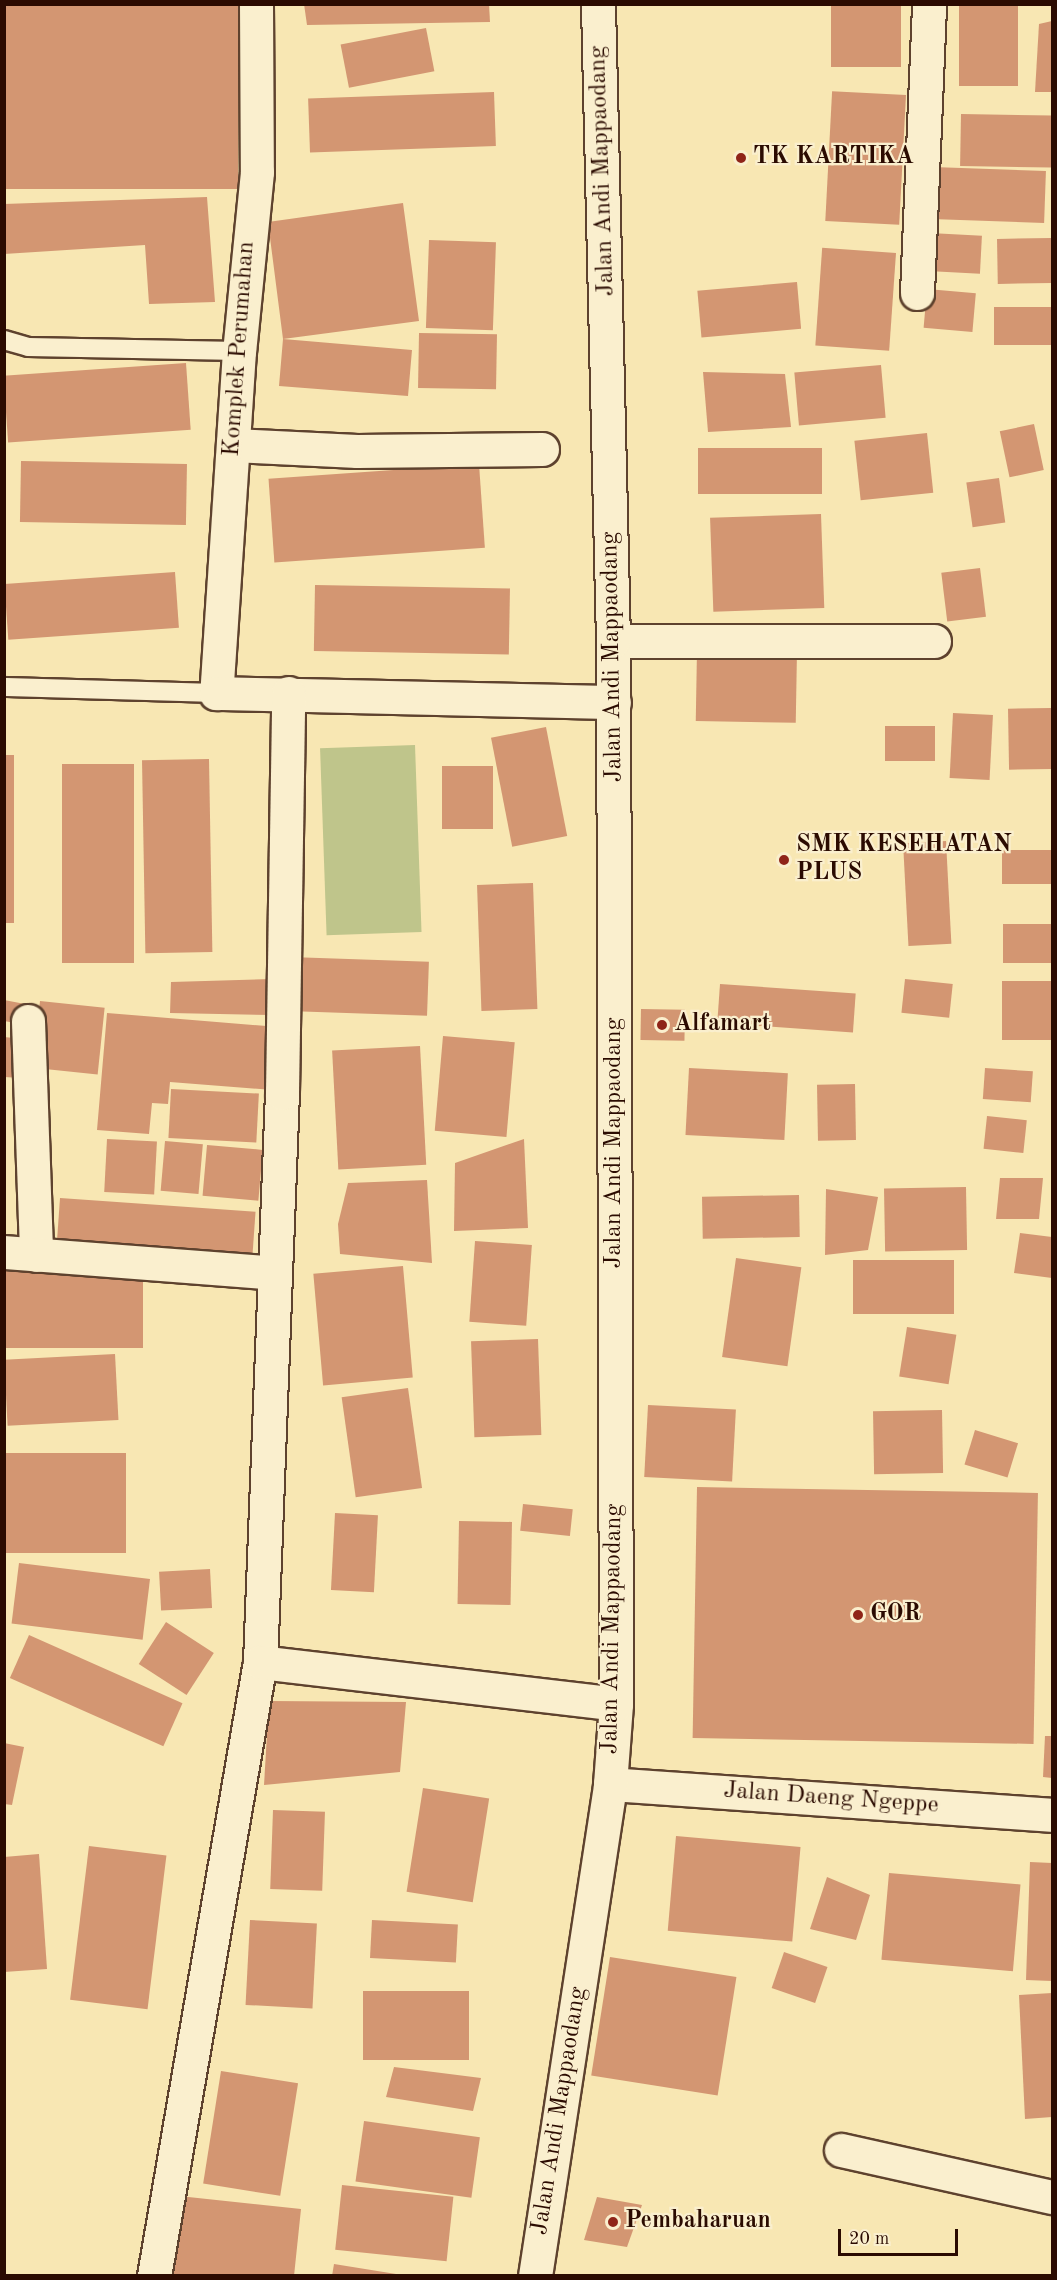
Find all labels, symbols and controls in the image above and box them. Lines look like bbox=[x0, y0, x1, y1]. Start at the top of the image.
street label: Jalan Andi Mappaodang bbox=[584, 45, 622, 297]
place label: TK KARTIKA bbox=[753, 144, 914, 172]
marker: TK KARTIKA bbox=[734, 151, 748, 165]
street label: Komplek Perumahan bbox=[218, 240, 262, 458]
street label: Jalan Andi Mappaodang bbox=[596, 531, 630, 783]
place label: SMK KESEHATAN PLUS bbox=[796, 832, 1012, 888]
marker: SMK KESEHATAN PLUS bbox=[777, 853, 791, 867]
place label: Alfamart bbox=[674, 1011, 771, 1039]
street label: Jalan Andi Mappaodang bbox=[601, 1018, 629, 1268]
marker: Alfamart bbox=[655, 1018, 669, 1032]
street label: Jalan Andi Mappaodang bbox=[596, 1503, 630, 1755]
place label: GOR bbox=[870, 1601, 921, 1629]
marker: GOR bbox=[851, 1608, 865, 1622]
street label: Jalan Daeng Ngeppe bbox=[723, 1777, 939, 1821]
street label: Jalan Andi Mappaodang bbox=[526, 1985, 594, 2237]
place label: Pembaharuan bbox=[625, 2208, 771, 2236]
marker: Pembaharuan bbox=[606, 2215, 620, 2229]
scale bar bbox=[841, 2217, 961, 2255]
text: 20 m bbox=[849, 2230, 889, 2248]

